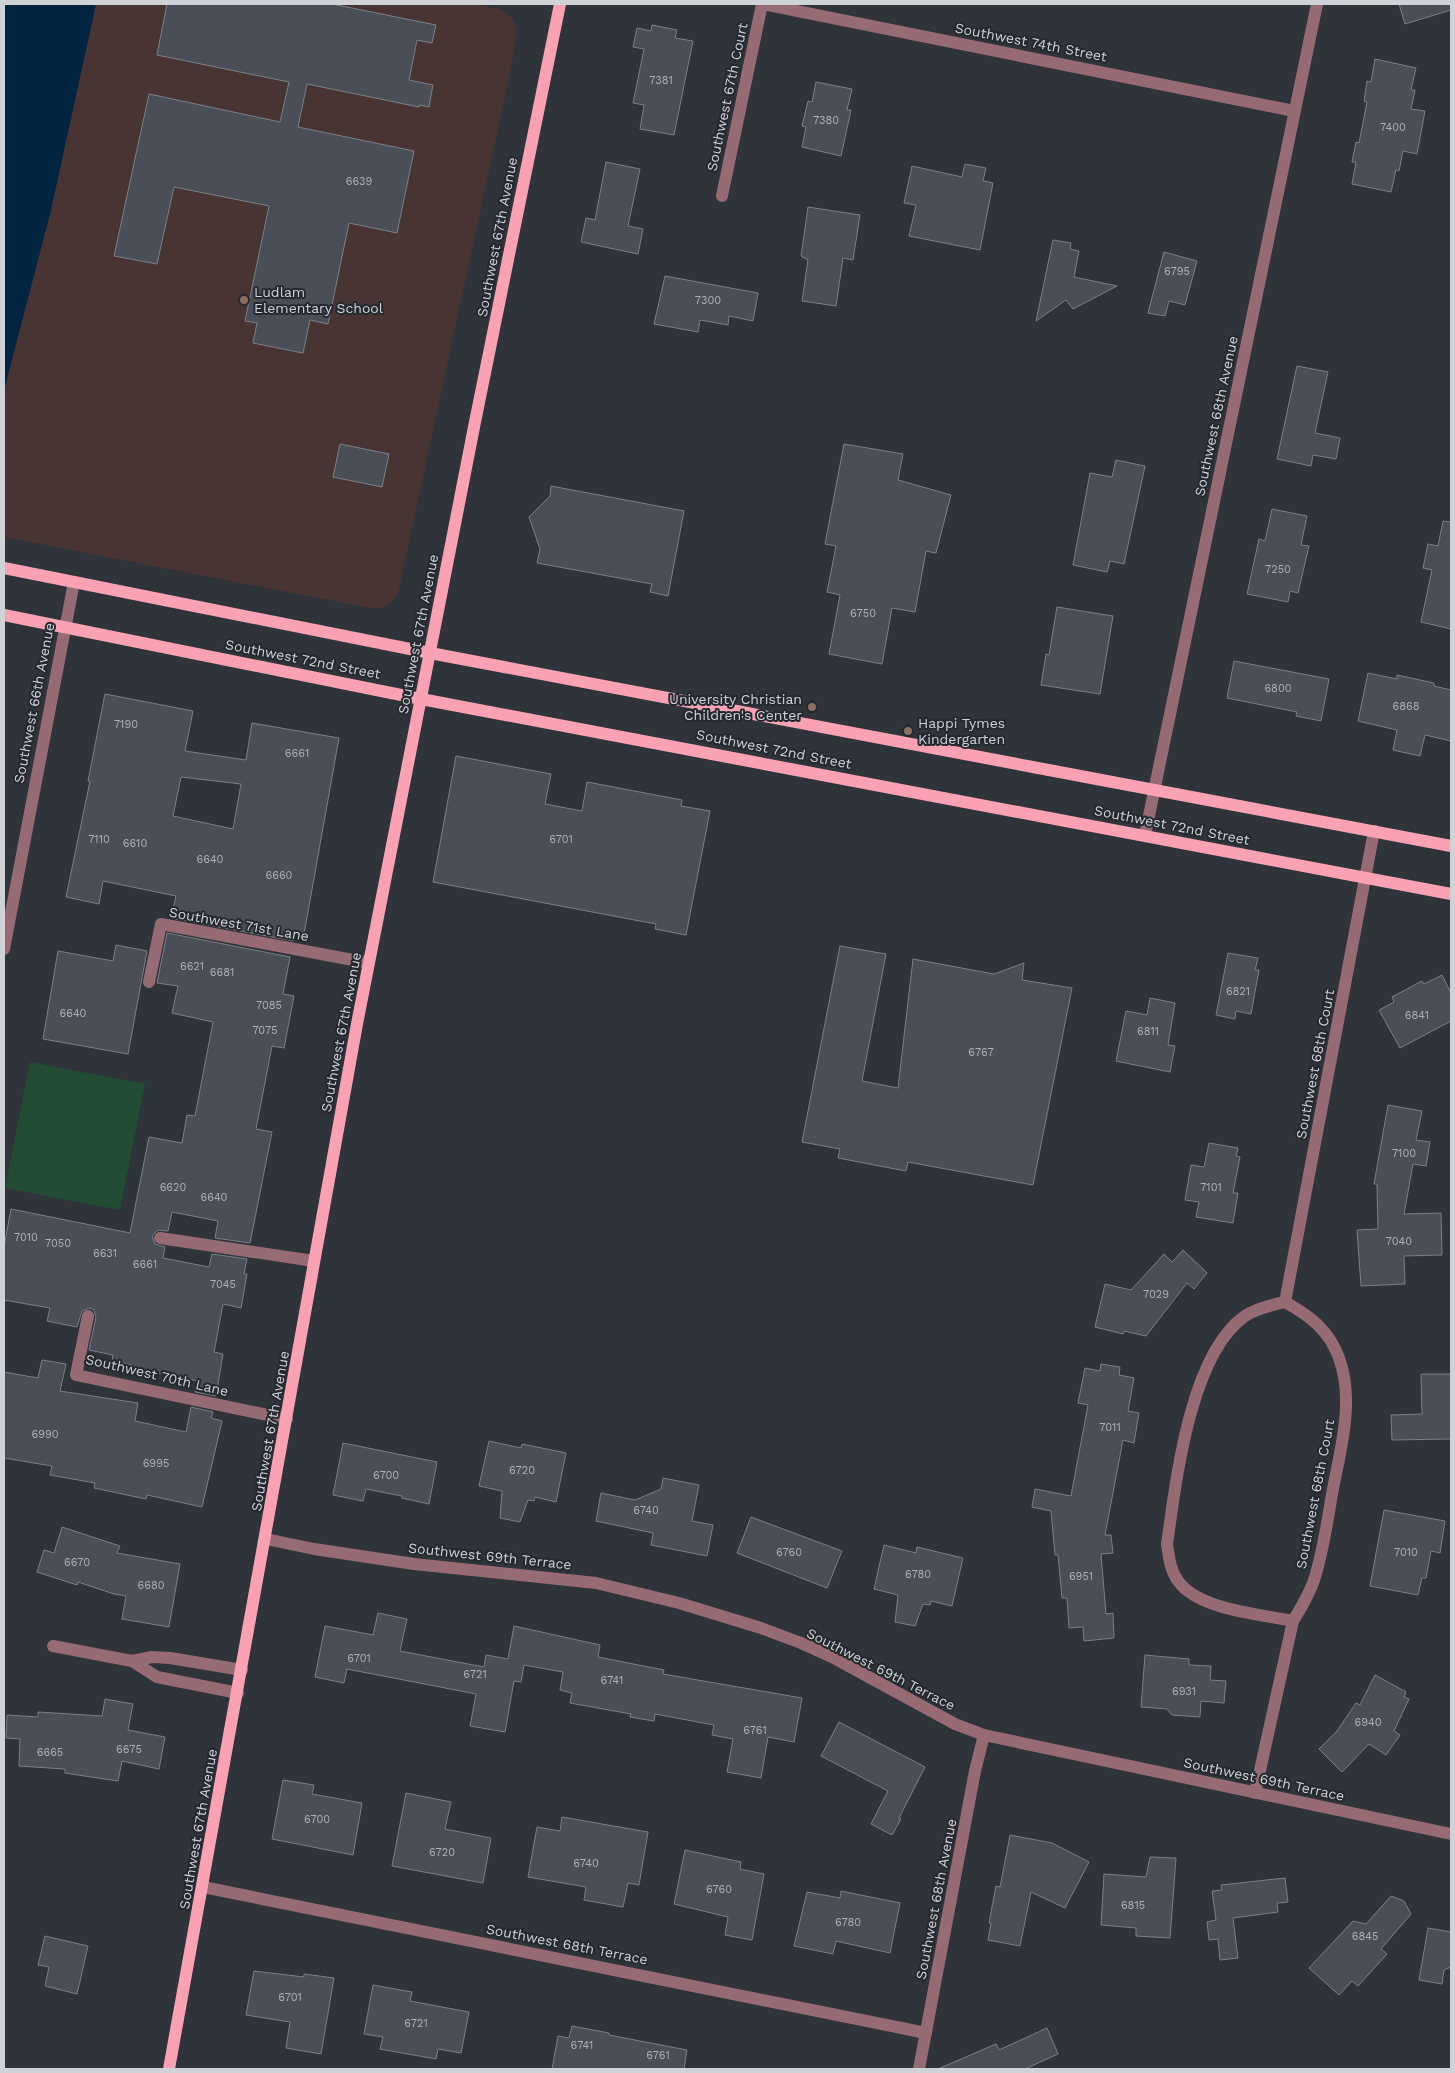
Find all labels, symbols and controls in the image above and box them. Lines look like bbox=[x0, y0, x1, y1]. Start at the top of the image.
street label: Southwest 74th Street bbox=[954, 19, 1108, 65]
street label: Southwest 67th Court bbox=[703, 21, 751, 173]
house number: 7381 bbox=[649, 74, 673, 87]
house number: 7380 bbox=[813, 114, 839, 127]
house number: 7400 bbox=[1380, 121, 1406, 134]
street label: Southwest 67th Avenue bbox=[474, 156, 520, 318]
house number: 6639 bbox=[346, 175, 372, 188]
house number: 6795 bbox=[1164, 265, 1190, 278]
place label: Ludlam Elementary School bbox=[254, 284, 384, 316]
marker: Ludlam Elementary School bbox=[238, 294, 250, 306]
house number: 7300 bbox=[695, 294, 721, 307]
street label: Southwest 68th Avenue bbox=[1191, 334, 1241, 498]
street label: Southwest 67th Avenue bbox=[395, 553, 441, 715]
house number: 7250 bbox=[1265, 563, 1291, 576]
house number: 6750 bbox=[850, 607, 876, 620]
street label: Southwest 66th Avenue bbox=[11, 621, 57, 785]
street label: Southwest 72nd Street bbox=[224, 636, 382, 682]
house number: 6800 bbox=[1264, 682, 1292, 695]
place label: University Christian Children's Center bbox=[669, 691, 802, 723]
house number: 6868 bbox=[1393, 700, 1420, 713]
marker: University Christian Children's Center bbox=[806, 701, 818, 713]
place label: Happi Tymes Kindergarten bbox=[918, 715, 1005, 747]
house number: 7190 bbox=[114, 718, 138, 731]
marker: Happi Tymes Kindergarten bbox=[902, 725, 914, 737]
street label: Southwest 72nd Street bbox=[695, 726, 853, 772]
house number: 6661 bbox=[285, 747, 309, 760]
street label: Southwest 72nd Street bbox=[1093, 802, 1251, 848]
house number: 7110 bbox=[88, 833, 110, 846]
house number: 6701 bbox=[549, 833, 573, 846]
house number: 6610 bbox=[123, 837, 147, 850]
house number: 6640 bbox=[197, 853, 224, 866]
house number: 6660 bbox=[266, 869, 293, 882]
street label: Southwest 71st Lane bbox=[168, 904, 310, 944]
street label: Southwest 67th Avenue bbox=[318, 951, 364, 1113]
house number: 6621 bbox=[180, 960, 204, 973]
house number: 6681 bbox=[210, 966, 234, 979]
house number: 6821 bbox=[1226, 985, 1250, 998]
street label: Southwest 68th Court bbox=[1293, 988, 1337, 1140]
house number: 7085 bbox=[256, 999, 282, 1012]
house number: 6640 bbox=[60, 1007, 87, 1020]
house number: 6841 bbox=[1405, 1009, 1429, 1022]
house number: 7075 bbox=[252, 1024, 278, 1037]
house number: 6811 bbox=[1137, 1025, 1159, 1038]
house number: 6767 bbox=[968, 1046, 994, 1059]
house number: 7100 bbox=[1392, 1147, 1416, 1160]
house number: 6620 bbox=[160, 1181, 186, 1194]
house number: 7101 bbox=[1200, 1181, 1222, 1194]
house number: 6640 bbox=[201, 1191, 228, 1204]
house number: 7010 bbox=[14, 1231, 38, 1244]
house number: 7040 bbox=[1386, 1235, 1412, 1248]
house number: 7050 bbox=[45, 1237, 71, 1250]
house number: 6631 bbox=[93, 1247, 117, 1260]
house number: 6661 bbox=[133, 1258, 157, 1271]
house number: 7045 bbox=[210, 1278, 236, 1291]
house number: 7029 bbox=[1143, 1288, 1169, 1301]
street label: Southwest 67th Avenue bbox=[248, 1350, 292, 1512]
street label: Southwest 70th Lane bbox=[84, 1351, 230, 1399]
street label: Southwest 68th Court bbox=[1293, 1418, 1337, 1570]
house number: 7011 bbox=[1099, 1421, 1121, 1434]
house number: 6990 bbox=[31, 1428, 59, 1441]
house number: 6995 bbox=[143, 1457, 169, 1470]
house number: 6720 bbox=[509, 1464, 535, 1477]
house number: 6700 bbox=[373, 1469, 399, 1482]
house number: 6740 bbox=[633, 1504, 659, 1517]
street label: Southwest 69th Terrace bbox=[408, 1539, 572, 1573]
house number: 6760 bbox=[776, 1546, 802, 1559]
house number: 7010 bbox=[1394, 1546, 1418, 1559]
house number: 6670 bbox=[64, 1556, 90, 1569]
house number: 6780 bbox=[905, 1568, 931, 1581]
house number: 6951 bbox=[1069, 1570, 1093, 1583]
house number: 6680 bbox=[138, 1579, 165, 1592]
street label: Southwest 69th Terrace bbox=[804, 1625, 958, 1713]
house number: 6701 bbox=[347, 1652, 371, 1665]
house number: 6721 bbox=[463, 1668, 487, 1681]
house number: 6741 bbox=[601, 1674, 623, 1687]
house number: 6931 bbox=[1172, 1685, 1196, 1698]
house number: 6940 bbox=[1354, 1716, 1382, 1729]
house number: 6761 bbox=[743, 1724, 767, 1737]
house number: 6675 bbox=[116, 1743, 142, 1756]
house number: 6665 bbox=[37, 1746, 63, 1759]
street label: Southwest 67th Avenue bbox=[176, 1748, 220, 1910]
street label: Southwest 69th Terrace bbox=[1182, 1754, 1346, 1804]
house number: 6700 bbox=[304, 1813, 330, 1826]
street label: Southwest 68th Avenue bbox=[913, 1817, 959, 1981]
house number: 6720 bbox=[429, 1846, 455, 1859]
house number: 6740 bbox=[573, 1857, 599, 1870]
house number: 6760 bbox=[706, 1883, 732, 1896]
house number: 6815 bbox=[1121, 1899, 1145, 1912]
house number: 6780 bbox=[835, 1916, 861, 1929]
street label: Southwest 68th Terrace bbox=[485, 1920, 649, 1968]
house number: 6845 bbox=[1352, 1930, 1378, 1943]
house number: 6701 bbox=[278, 1991, 302, 2004]
house number: 6721 bbox=[404, 2017, 428, 2030]
house number: 6741 bbox=[571, 2039, 593, 2052]
house number: 6761 bbox=[646, 2049, 670, 2062]

